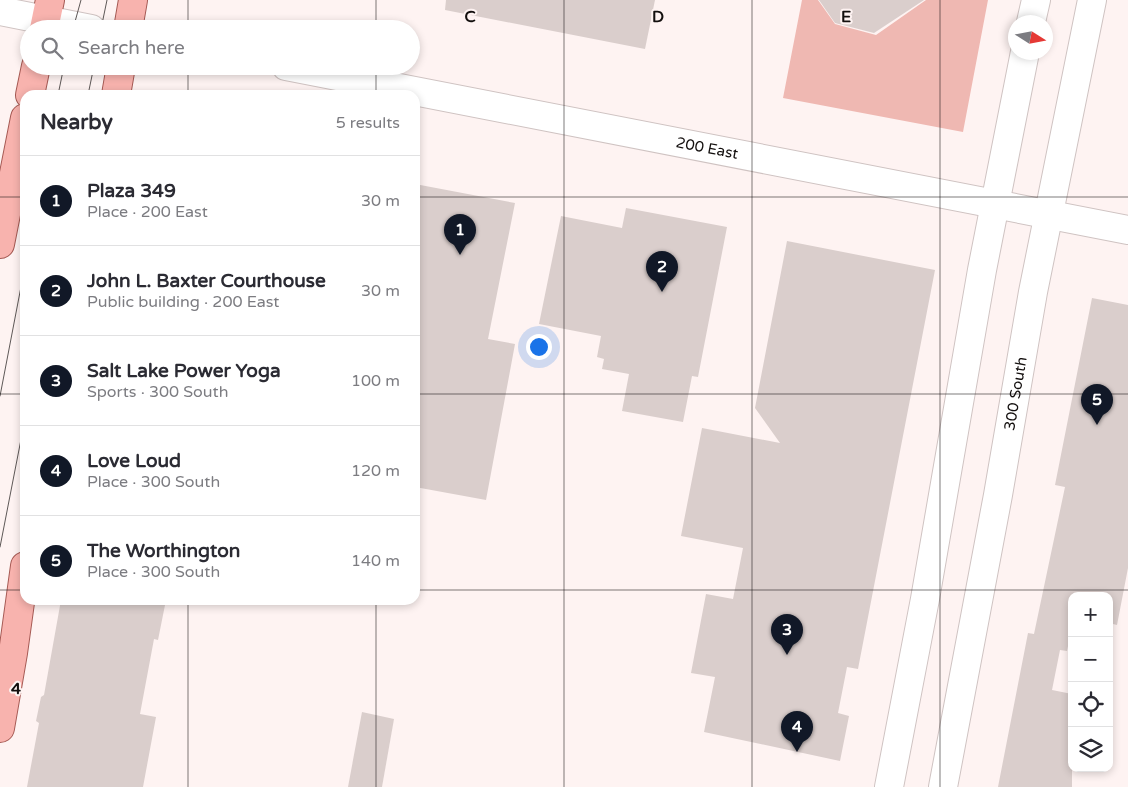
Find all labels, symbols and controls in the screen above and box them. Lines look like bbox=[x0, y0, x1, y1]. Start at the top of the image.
text: C bbox=[464, 7, 476, 27]
text: D bbox=[652, 7, 664, 27]
text: E bbox=[841, 7, 851, 27]
north arrow bbox=[1008, 15, 1053, 60]
search box bbox=[20, 20, 420, 75]
icon: search bbox=[38, 34, 66, 62]
text: Search here bbox=[78, 37, 185, 59]
text: Nearby bbox=[40, 110, 113, 135]
text: 5 results bbox=[336, 113, 400, 133]
street label: 200 East bbox=[674, 133, 740, 163]
text: Plaza 349 bbox=[87, 180, 176, 202]
text: 1 bbox=[51, 191, 61, 211]
text: 30 m bbox=[361, 191, 400, 211]
text: Place · 200 East bbox=[87, 202, 208, 222]
pin: 1 bbox=[444, 214, 476, 255]
pin: 2 bbox=[646, 251, 678, 292]
text: John L. Baxter Courthouse bbox=[87, 270, 326, 292]
text: 2 bbox=[51, 281, 61, 301]
text: 30 m bbox=[361, 281, 400, 301]
text: Public building · 200 East bbox=[87, 292, 279, 312]
your location bbox=[526, 334, 552, 360]
street label: 300 South bbox=[1000, 355, 1031, 432]
text: Salt Lake Power Yoga bbox=[87, 360, 281, 382]
text: 3 bbox=[51, 371, 61, 391]
text: 100 m bbox=[351, 371, 400, 391]
text: Sports · 300 South bbox=[87, 382, 228, 402]
pin: 5 bbox=[1081, 384, 1113, 425]
text: Love Loud bbox=[87, 450, 181, 472]
text: 4 bbox=[51, 461, 61, 481]
text: 120 m bbox=[351, 461, 400, 481]
text: Place · 300 South bbox=[87, 472, 220, 492]
text: The Worthington bbox=[87, 540, 240, 562]
text: 5 bbox=[51, 551, 61, 571]
text: 140 m bbox=[351, 551, 400, 571]
text: Place · 300 South bbox=[87, 562, 220, 582]
map controls bbox=[1068, 592, 1113, 772]
button: + bbox=[1068, 592, 1113, 637]
pin: 3 bbox=[771, 614, 803, 655]
button: − bbox=[1068, 637, 1113, 682]
text: 4 bbox=[11, 679, 21, 699]
button: locate bbox=[1068, 682, 1113, 727]
pin: 4 bbox=[781, 711, 813, 752]
button: layers bbox=[1068, 727, 1113, 772]

